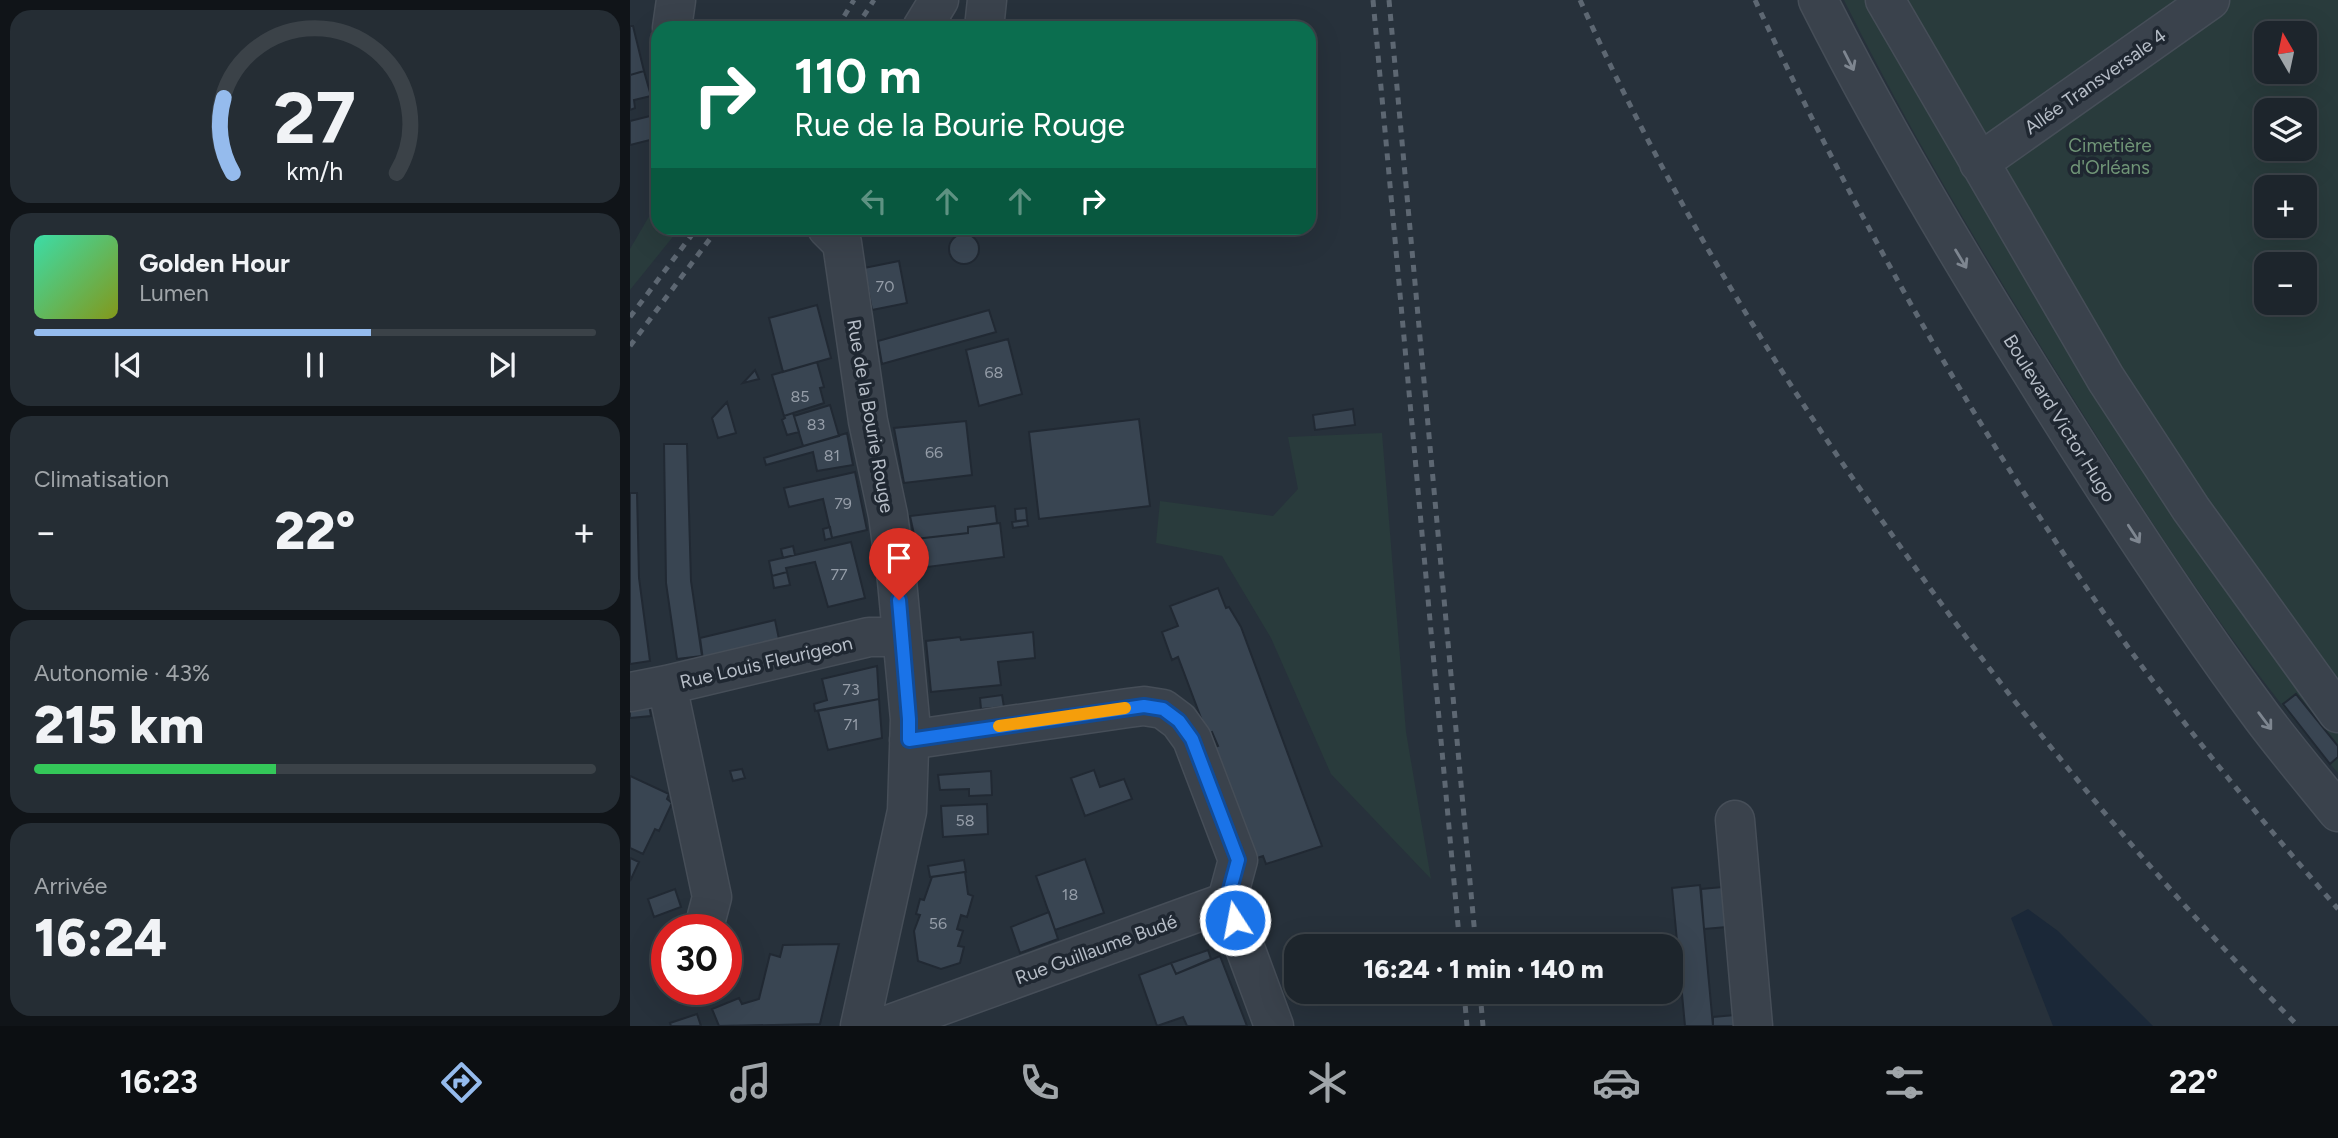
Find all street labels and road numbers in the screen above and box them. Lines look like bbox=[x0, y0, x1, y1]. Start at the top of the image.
street label: Allée Transversale 4 bbox=[2020, 24, 2171, 139]
street label: Rue de la Bourie Rouge bbox=[842, 317, 899, 515]
street label: Boulevard Victor Hugo bbox=[1999, 330, 2121, 506]
street label: Rue Louis Fleurigeon bbox=[678, 631, 855, 694]
street label: Rue Guillaume Budé bbox=[1012, 909, 1180, 989]

